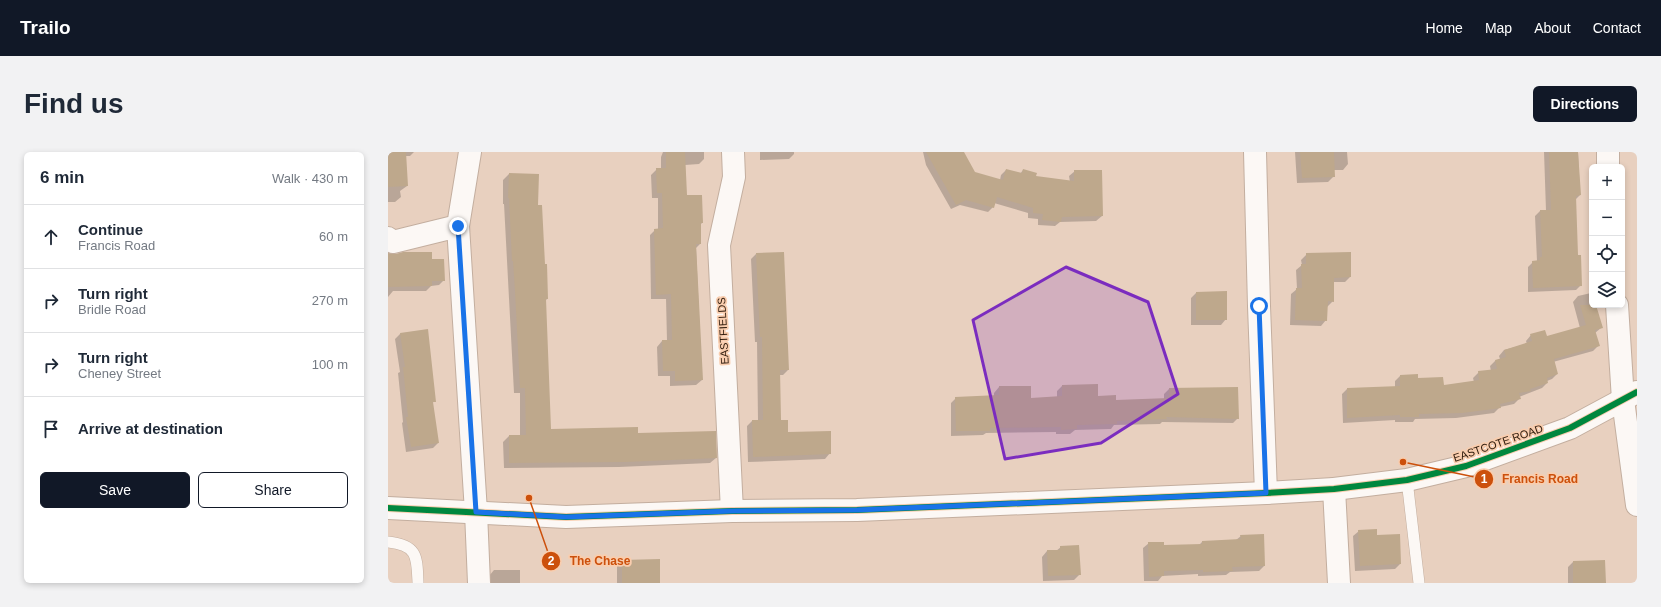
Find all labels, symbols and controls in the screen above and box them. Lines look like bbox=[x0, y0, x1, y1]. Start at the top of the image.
text: Trailo bbox=[20, 17, 71, 38]
text: Home bbox=[1426, 20, 1463, 36]
text: Map bbox=[1485, 20, 1512, 36]
text: About bbox=[1534, 20, 1571, 36]
text: Contact bbox=[1593, 20, 1641, 36]
button: Directions bbox=[1533, 86, 1637, 122]
text: Find us bbox=[24, 88, 124, 119]
map controls bbox=[1589, 164, 1625, 308]
button: + bbox=[1589, 164, 1625, 200]
text: 6 min bbox=[40, 168, 84, 187]
text: Walk · 430 m bbox=[272, 171, 348, 186]
button: − bbox=[1589, 200, 1625, 236]
route end bbox=[449, 217, 467, 235]
text: Continue bbox=[78, 221, 143, 238]
icon: ahead bbox=[40, 226, 62, 248]
text: 60 m bbox=[319, 229, 348, 244]
button: locate bbox=[1589, 236, 1625, 272]
text: Francis Road bbox=[78, 238, 155, 253]
button: layers bbox=[1589, 272, 1625, 308]
text: Turn right bbox=[78, 285, 148, 302]
icon: right bbox=[40, 290, 62, 312]
text: 270 m bbox=[312, 293, 348, 308]
street label: EASTFIELDS bbox=[715, 297, 731, 365]
route start bbox=[1250, 297, 1268, 315]
text: Bridle Road bbox=[78, 302, 146, 317]
text: Turn right bbox=[78, 349, 148, 366]
icon: right bbox=[40, 354, 62, 376]
text: 100 m bbox=[312, 357, 348, 372]
text: Cheney Street bbox=[78, 366, 161, 381]
icon: arrive bbox=[40, 418, 62, 440]
text: Arrive at destination bbox=[78, 420, 223, 437]
street label: EASTCOTE ROAD bbox=[1452, 422, 1545, 464]
callout: Francis Road bbox=[1474, 467, 1586, 491]
button: Save bbox=[40, 472, 190, 508]
button: Share bbox=[198, 472, 348, 508]
text: 1 bbox=[1481, 472, 1488, 486]
text: Francis Road bbox=[1502, 472, 1578, 486]
callout: The Chase bbox=[541, 549, 638, 573]
text: 2 bbox=[548, 554, 555, 568]
text: The Chase bbox=[570, 554, 631, 568]

